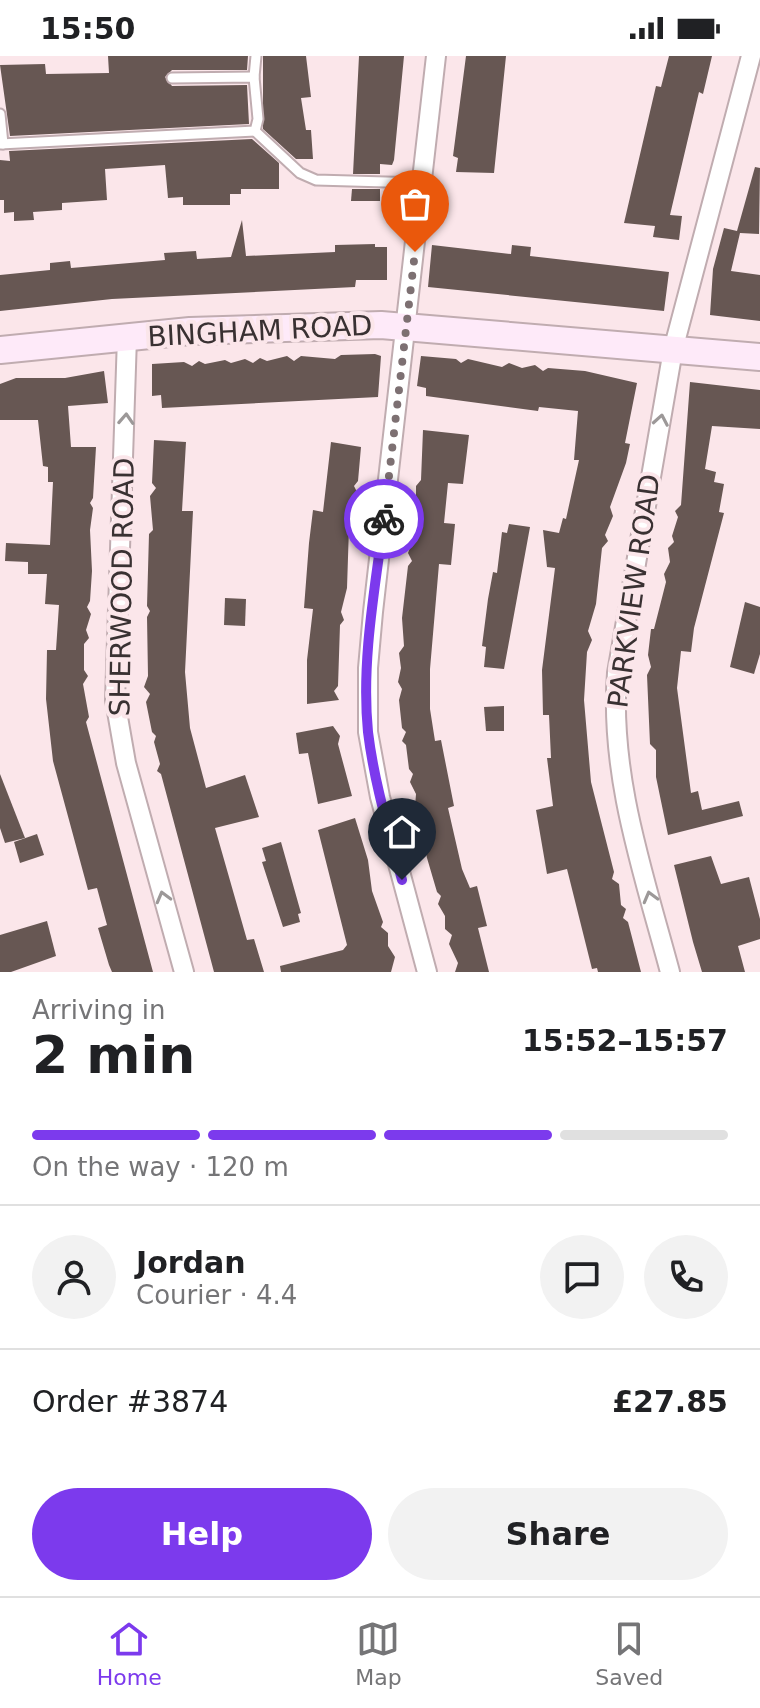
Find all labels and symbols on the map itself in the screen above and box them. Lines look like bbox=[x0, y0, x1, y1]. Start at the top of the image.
pin bbox=[381, 170, 449, 252]
street label: BINGHAM ROAD bbox=[147, 309, 373, 353]
one-way arrow bbox=[117, 412, 134, 425]
one-way arrow bbox=[651, 413, 668, 427]
street label: SHERWOOD ROAD bbox=[103, 457, 141, 717]
street label: PARKVIEW ROAD bbox=[601, 472, 667, 710]
courier bbox=[344, 479, 424, 559]
pin bbox=[368, 798, 436, 880]
one-way arrow bbox=[156, 890, 172, 904]
one-way arrow bbox=[643, 890, 659, 904]

